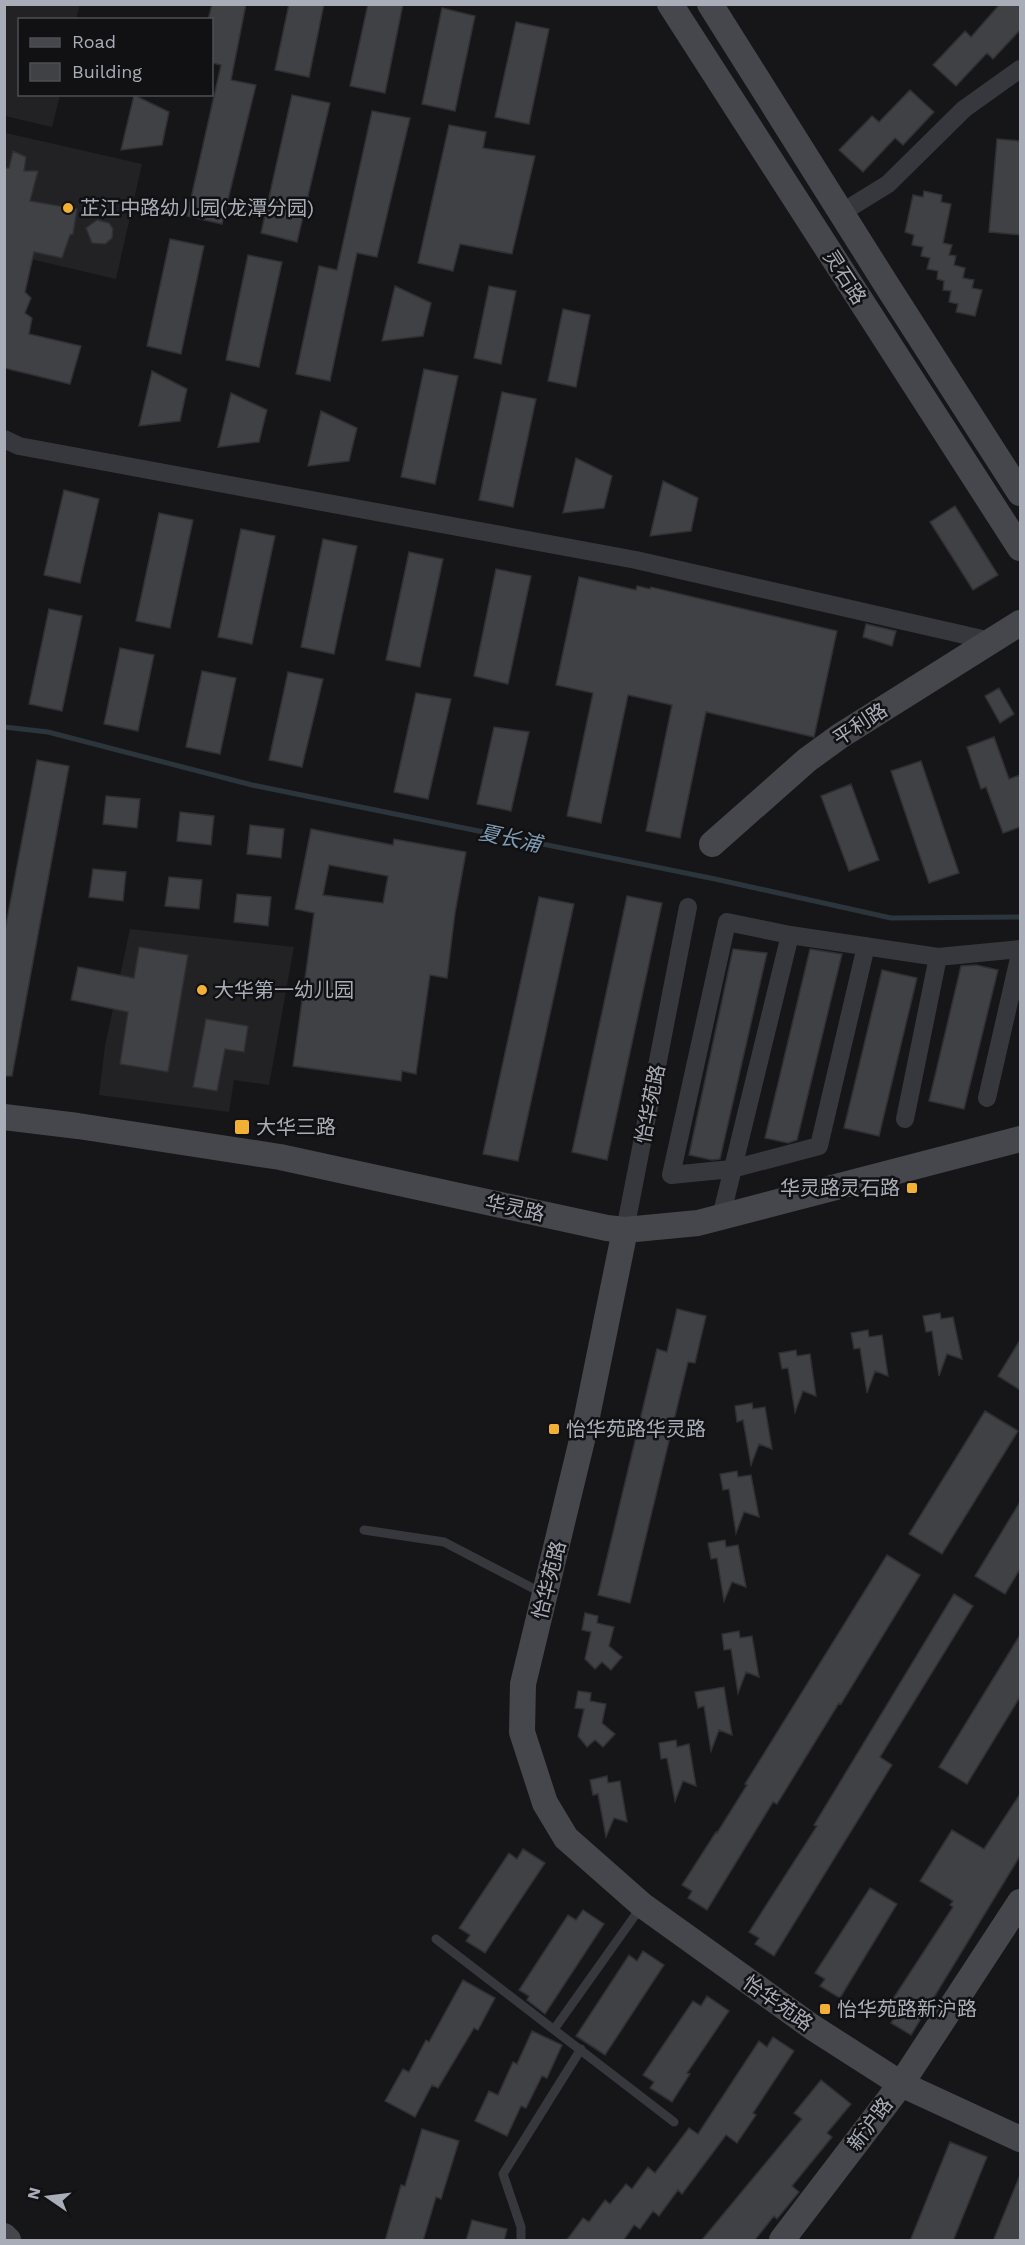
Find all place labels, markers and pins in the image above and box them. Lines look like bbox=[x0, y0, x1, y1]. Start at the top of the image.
place label: 芷江中路幼儿园(龙潭分园) bbox=[80, 196, 314, 220]
marker: 芷江中路幼儿园(龙潭分园) bbox=[61, 201, 75, 215]
place label: 大华第一幼儿园 bbox=[214, 978, 354, 1002]
marker: 大华第一幼儿园 bbox=[195, 983, 209, 997]
place label: 大华三路 bbox=[256, 1115, 336, 1139]
marker: 大华三路 bbox=[233, 1118, 251, 1136]
place label: 华灵路灵石路 bbox=[780, 1176, 900, 1200]
marker: 华灵路灵石路 bbox=[905, 1181, 919, 1195]
place label: 怡华苑路华灵路 bbox=[566, 1417, 706, 1441]
marker: 怡华苑路华灵路 bbox=[547, 1422, 561, 1436]
place label: 怡华苑路新沪路 bbox=[837, 1997, 977, 2021]
marker: 怡华苑路新沪路 bbox=[818, 2002, 832, 2016]

